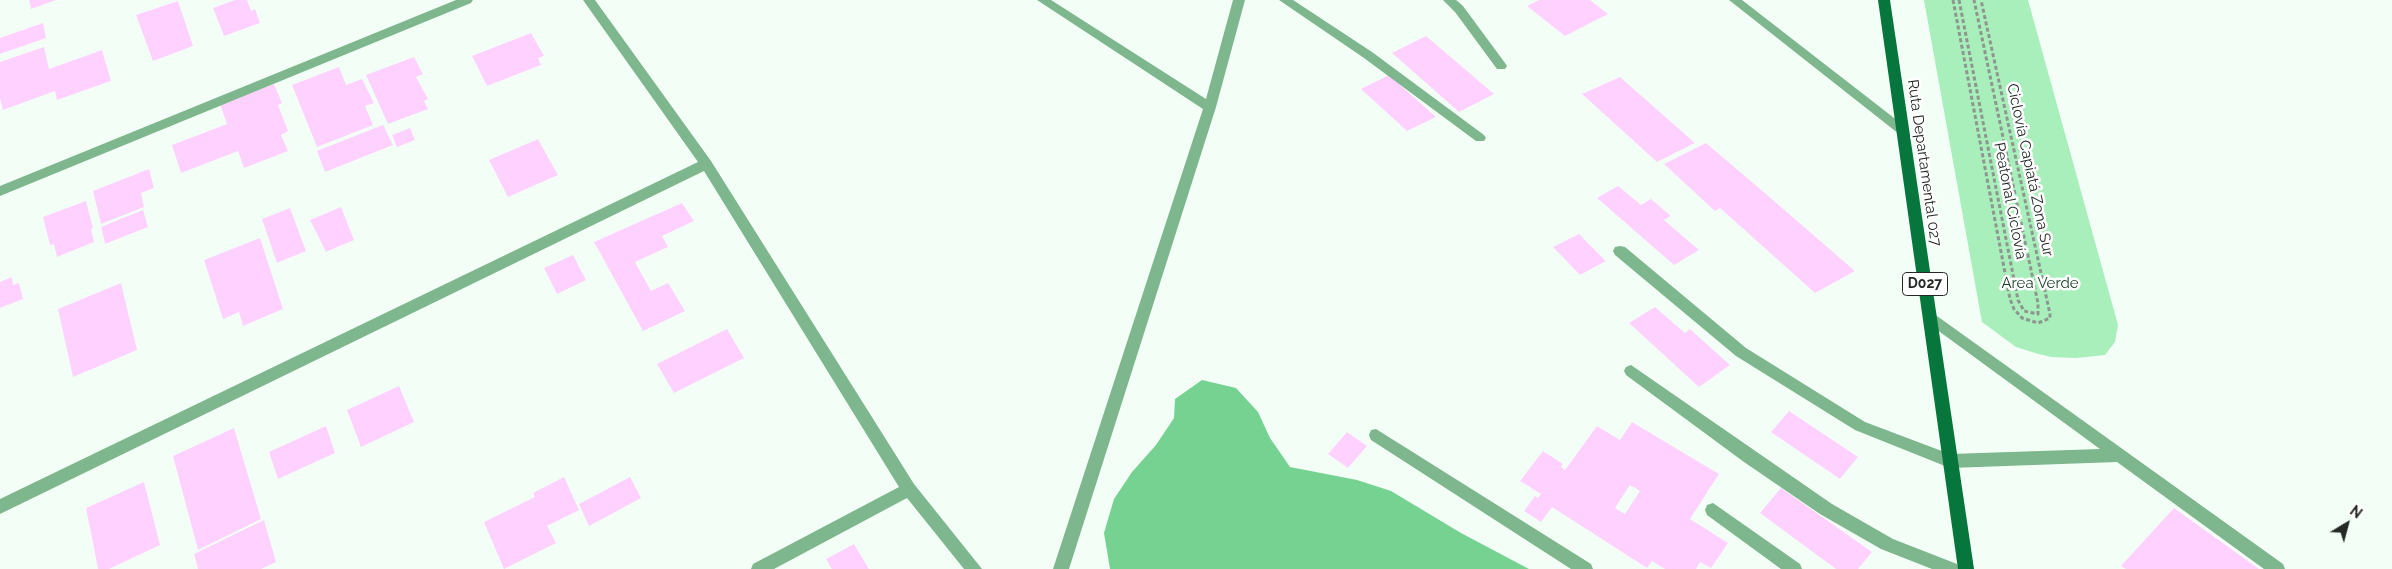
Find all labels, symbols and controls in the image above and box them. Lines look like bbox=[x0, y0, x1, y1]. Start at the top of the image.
street label: Ruta Departamental 027 bbox=[1903, 78, 1945, 248]
street label: Ciclovía Capiatá Zona Sur bbox=[2003, 82, 2057, 258]
street label: Peatonal Ciclovía bbox=[1990, 141, 2030, 261]
road number: D027 bbox=[1902, 272, 1948, 296]
park label: Area Verde bbox=[2001, 274, 2079, 292]
north arrow bbox=[2322, 499, 2372, 549]
text: N bbox=[2347, 502, 2365, 522]

